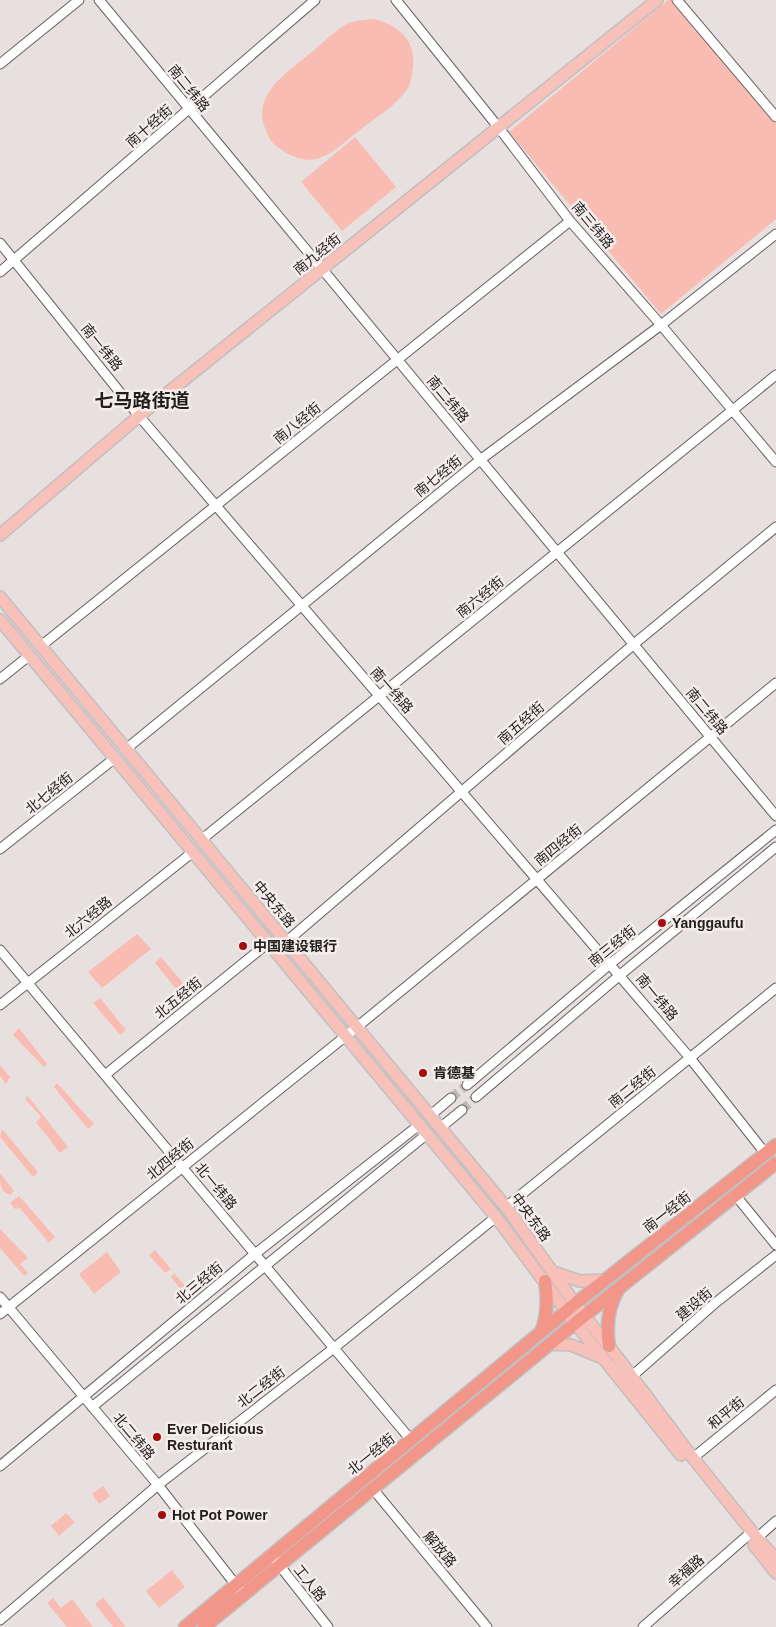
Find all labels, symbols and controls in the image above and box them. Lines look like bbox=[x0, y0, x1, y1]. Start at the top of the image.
street label: 南二纬路 bbox=[165, 61, 213, 115]
street label: 南十经街 bbox=[123, 102, 175, 150]
street label: 南三纬路 bbox=[569, 198, 617, 252]
street label: 南九经街 bbox=[290, 230, 344, 278]
street label: 南一纬路 bbox=[78, 320, 126, 374]
street label: 南二纬路 bbox=[424, 372, 472, 426]
district label: 七马路街道 bbox=[94, 390, 190, 411]
street label: 南八经街 bbox=[270, 399, 324, 447]
street label: 南七经街 bbox=[411, 452, 465, 500]
street label: 南六经街 bbox=[453, 573, 507, 621]
street label: 南一纬路 bbox=[368, 664, 416, 716]
street label: 南二纬路 bbox=[683, 684, 731, 738]
street label: 南五经街 bbox=[495, 699, 547, 747]
street label: 北七经街 bbox=[22, 769, 76, 817]
street label: 南四经街 bbox=[531, 821, 585, 869]
street label: 中央东路 bbox=[250, 877, 298, 931]
street label: 北六经路 bbox=[61, 893, 115, 941]
place label: Yanggaufu bbox=[672, 915, 744, 931]
marker: Yanggaufu bbox=[656, 917, 668, 929]
street label: 南三经街 bbox=[585, 922, 639, 970]
place label: 中国建设银行 bbox=[253, 938, 337, 954]
marker: 中国建设银行 bbox=[237, 940, 249, 952]
street label: 南一纬路 bbox=[633, 970, 681, 1024]
street label: 北五经街 bbox=[151, 974, 205, 1022]
street label: 南二经街 bbox=[605, 1063, 659, 1111]
place label: 肯德基 bbox=[433, 1065, 475, 1081]
marker: 肯德基 bbox=[417, 1067, 429, 1079]
street label: 北四经街 bbox=[143, 1135, 197, 1183]
street label: 北一纬路 bbox=[192, 1159, 240, 1213]
street label: 南一经街 bbox=[640, 1188, 694, 1236]
street label: 中央东路 bbox=[508, 1190, 554, 1244]
street label: 北三经街 bbox=[172, 1259, 226, 1307]
street label: 建设街 bbox=[673, 1284, 715, 1324]
street label: 北二经街 bbox=[234, 1363, 288, 1411]
street label: 和平街 bbox=[705, 1394, 747, 1432]
street label: 北二纬路 bbox=[110, 1409, 158, 1463]
place label: Ever Delicious Resturant bbox=[167, 1421, 264, 1453]
street label: 北一经街 bbox=[344, 1430, 398, 1478]
marker: Ever Delicious Resturant bbox=[151, 1431, 163, 1443]
place label: Hot Pot Power bbox=[172, 1507, 268, 1523]
marker: Hot Pot Power bbox=[156, 1509, 168, 1521]
street label: 解放路 bbox=[420, 1528, 460, 1570]
street label: 幸福路 bbox=[665, 1551, 707, 1591]
street label: 工人路 bbox=[291, 1562, 329, 1604]

